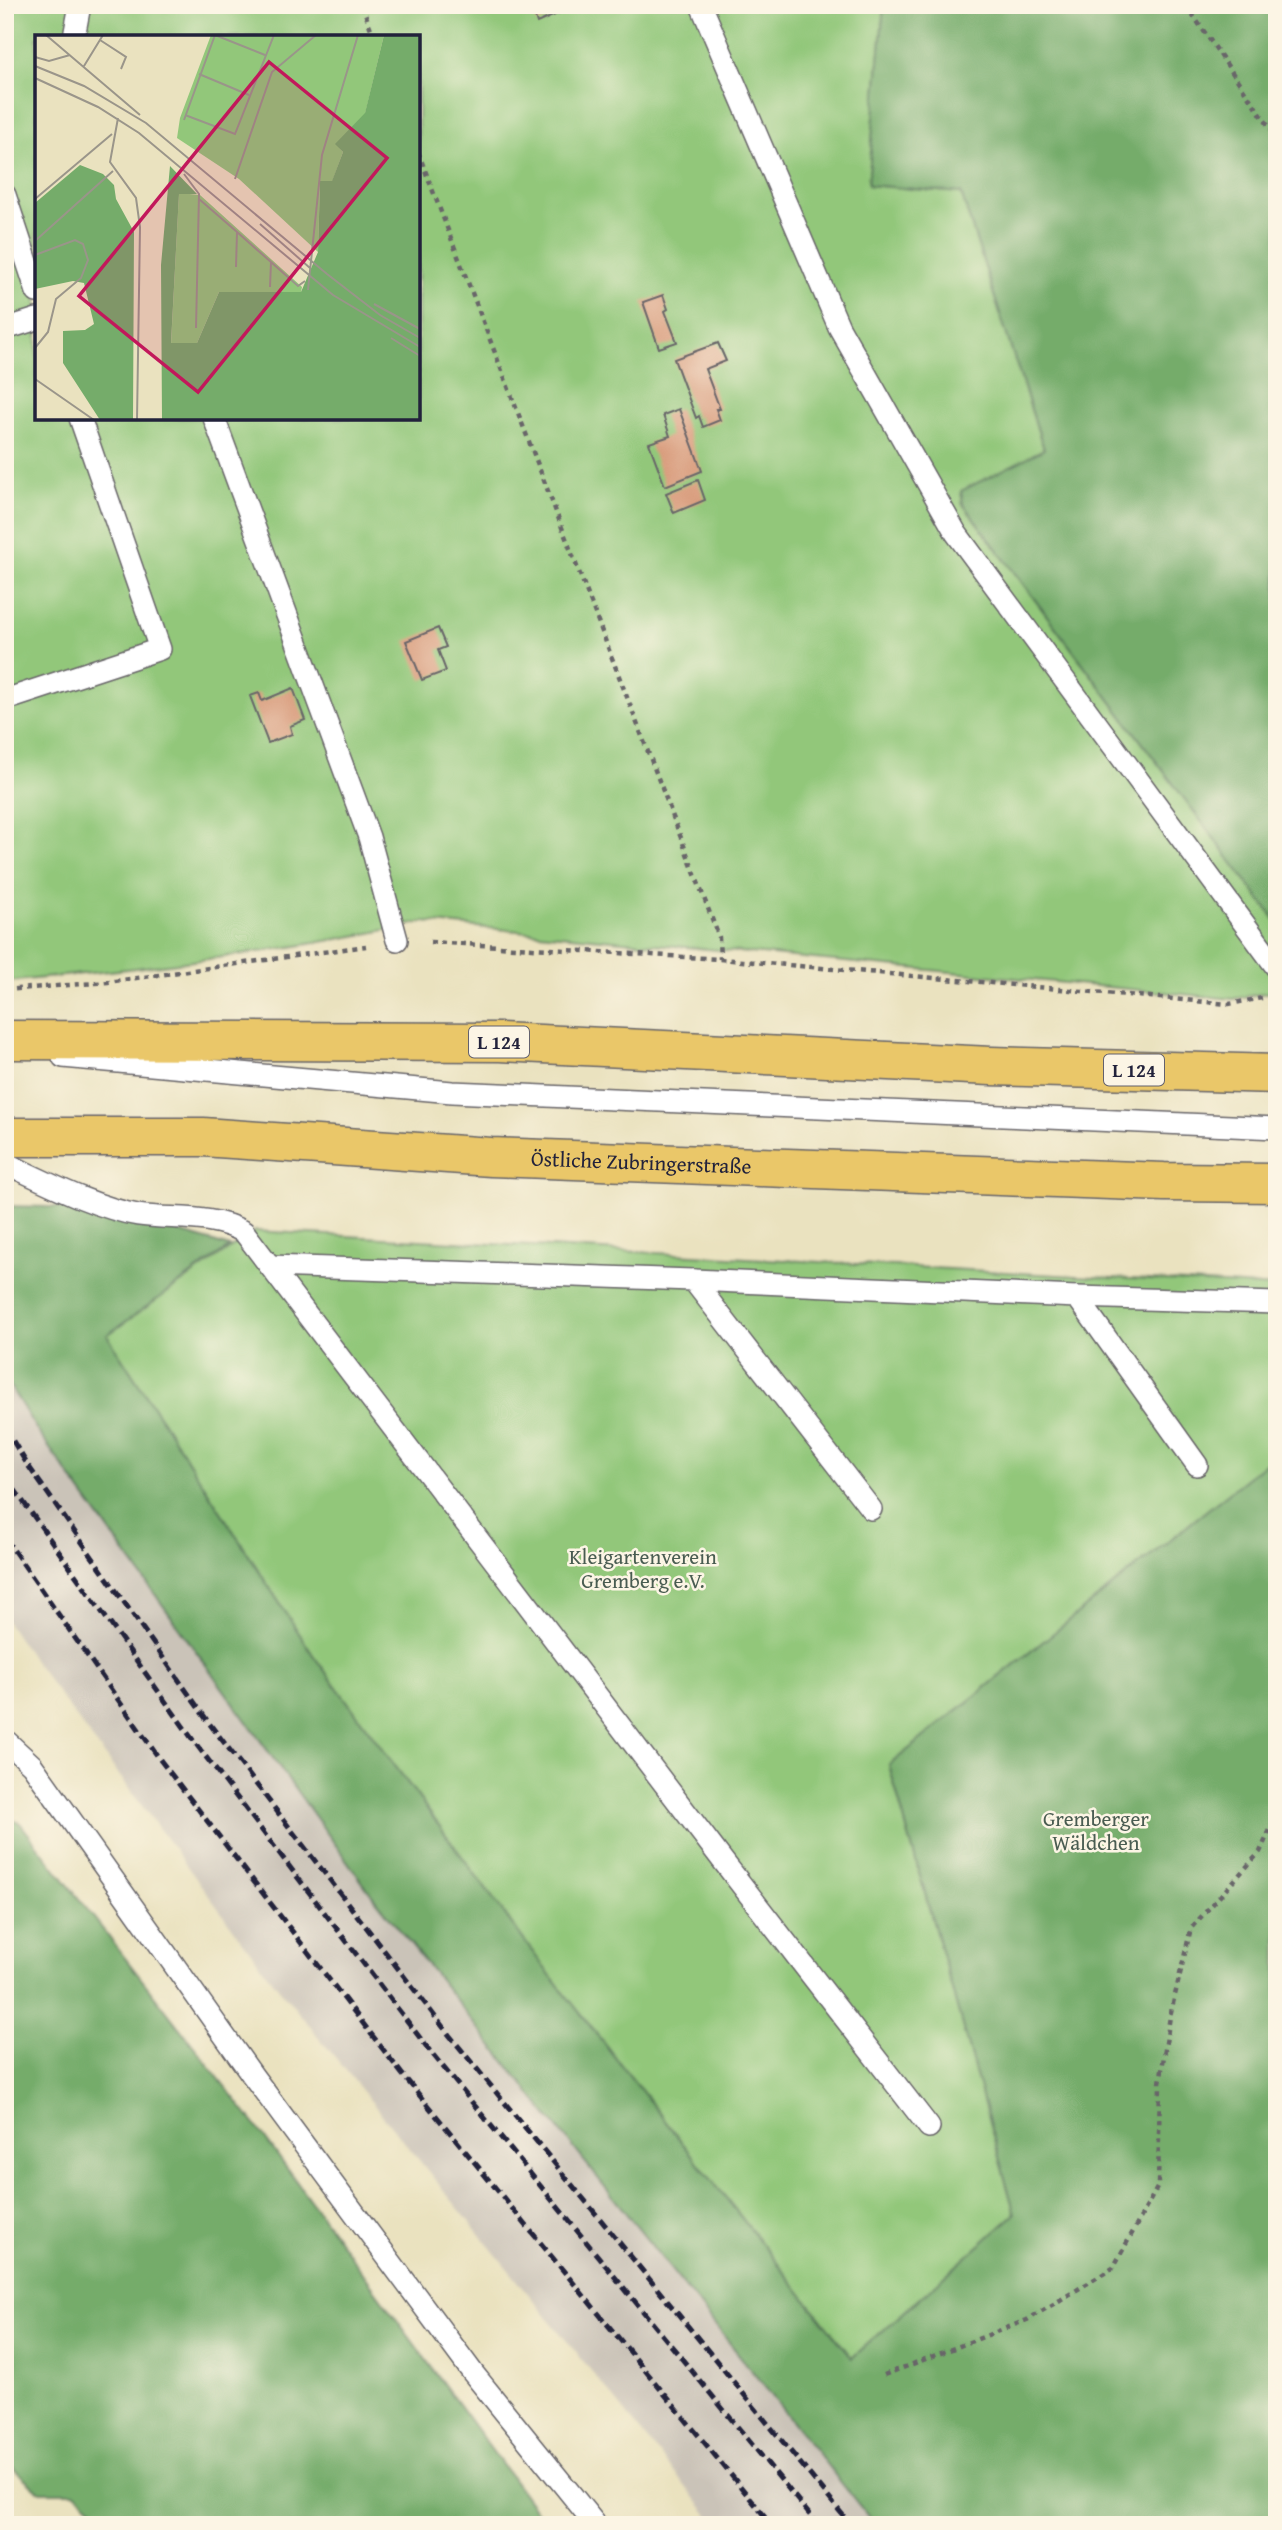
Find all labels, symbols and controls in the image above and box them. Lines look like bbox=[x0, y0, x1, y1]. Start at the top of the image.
inset map bbox=[35, 35, 420, 420]
road number: L 124 bbox=[469, 1026, 529, 1058]
road number: L 124 bbox=[1104, 1054, 1164, 1086]
street label: Östliche Zubringerstraße bbox=[530, 1142, 752, 1182]
park label: Kleigartenverein Gremberg e.V. bbox=[569, 1541, 717, 1596]
park label: Gremberger Wäldchen bbox=[1043, 1803, 1149, 1858]

